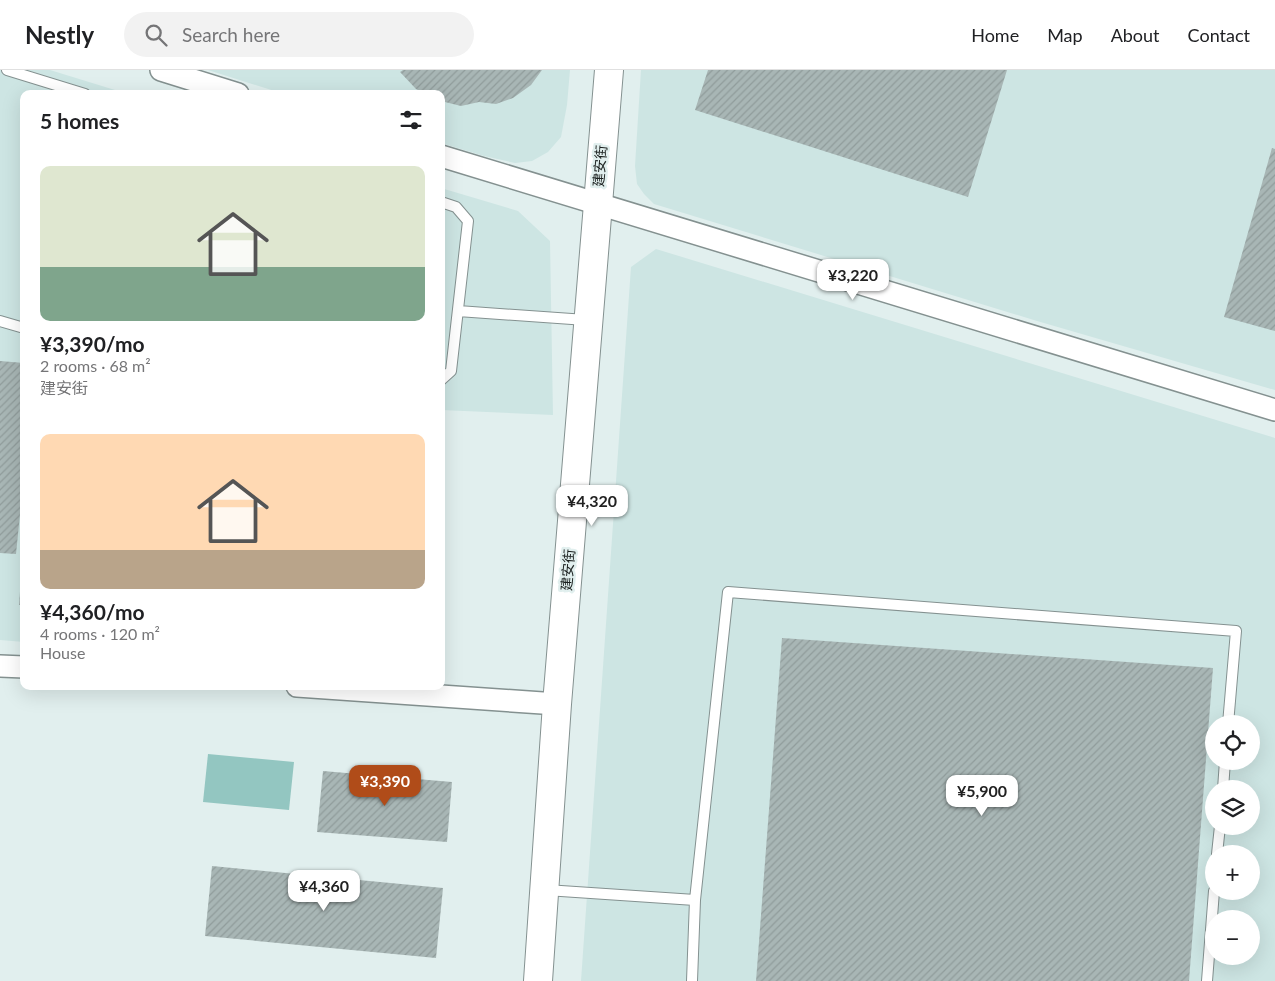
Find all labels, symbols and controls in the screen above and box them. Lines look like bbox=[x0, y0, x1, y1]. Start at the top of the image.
search box bbox=[124, 12, 474, 57]
text: Nestly bbox=[25, 20, 94, 49]
icon: search bbox=[142, 21, 170, 49]
text: Search here bbox=[182, 23, 280, 46]
text: Home bbox=[971, 24, 1019, 46]
text: Map bbox=[1047, 24, 1083, 46]
text: About bbox=[1111, 24, 1160, 46]
text: Contact bbox=[1188, 24, 1250, 46]
icon: filters bbox=[397, 106, 425, 134]
text: 5 homes bbox=[40, 108, 119, 133]
street label: 建安街 bbox=[589, 144, 610, 188]
icon: home bbox=[188, 199, 278, 289]
pin: ¥3,220 bbox=[812, 258, 894, 301]
text: ¥3,220 bbox=[828, 265, 878, 284]
text: ¥3,390/mo bbox=[40, 331, 145, 356]
text: 2 rooms · 68 m² bbox=[40, 356, 151, 375]
text: 建安街 bbox=[40, 378, 88, 397]
icon: home bbox=[188, 466, 278, 556]
pin: ¥4,320 bbox=[551, 484, 633, 527]
text: ¥4,320 bbox=[567, 491, 617, 510]
street label: 建安街 bbox=[557, 548, 578, 592]
text: ¥4,360/mo bbox=[40, 599, 145, 624]
text: 4 rooms · 120 m² bbox=[40, 624, 160, 643]
text: House bbox=[40, 643, 85, 662]
map controls bbox=[1205, 715, 1260, 965]
button: locate bbox=[1205, 715, 1260, 770]
pin: ¥3,390 bbox=[344, 764, 426, 807]
text: ¥3,390 bbox=[360, 771, 410, 790]
pin: ¥5,900 bbox=[941, 774, 1023, 817]
button: layers bbox=[1205, 780, 1260, 835]
text: ¥5,900 bbox=[957, 781, 1007, 800]
button: + bbox=[1205, 845, 1260, 900]
pin: ¥4,360 bbox=[283, 870, 365, 912]
text: ¥4,360 bbox=[299, 876, 349, 895]
button: − bbox=[1205, 910, 1260, 965]

